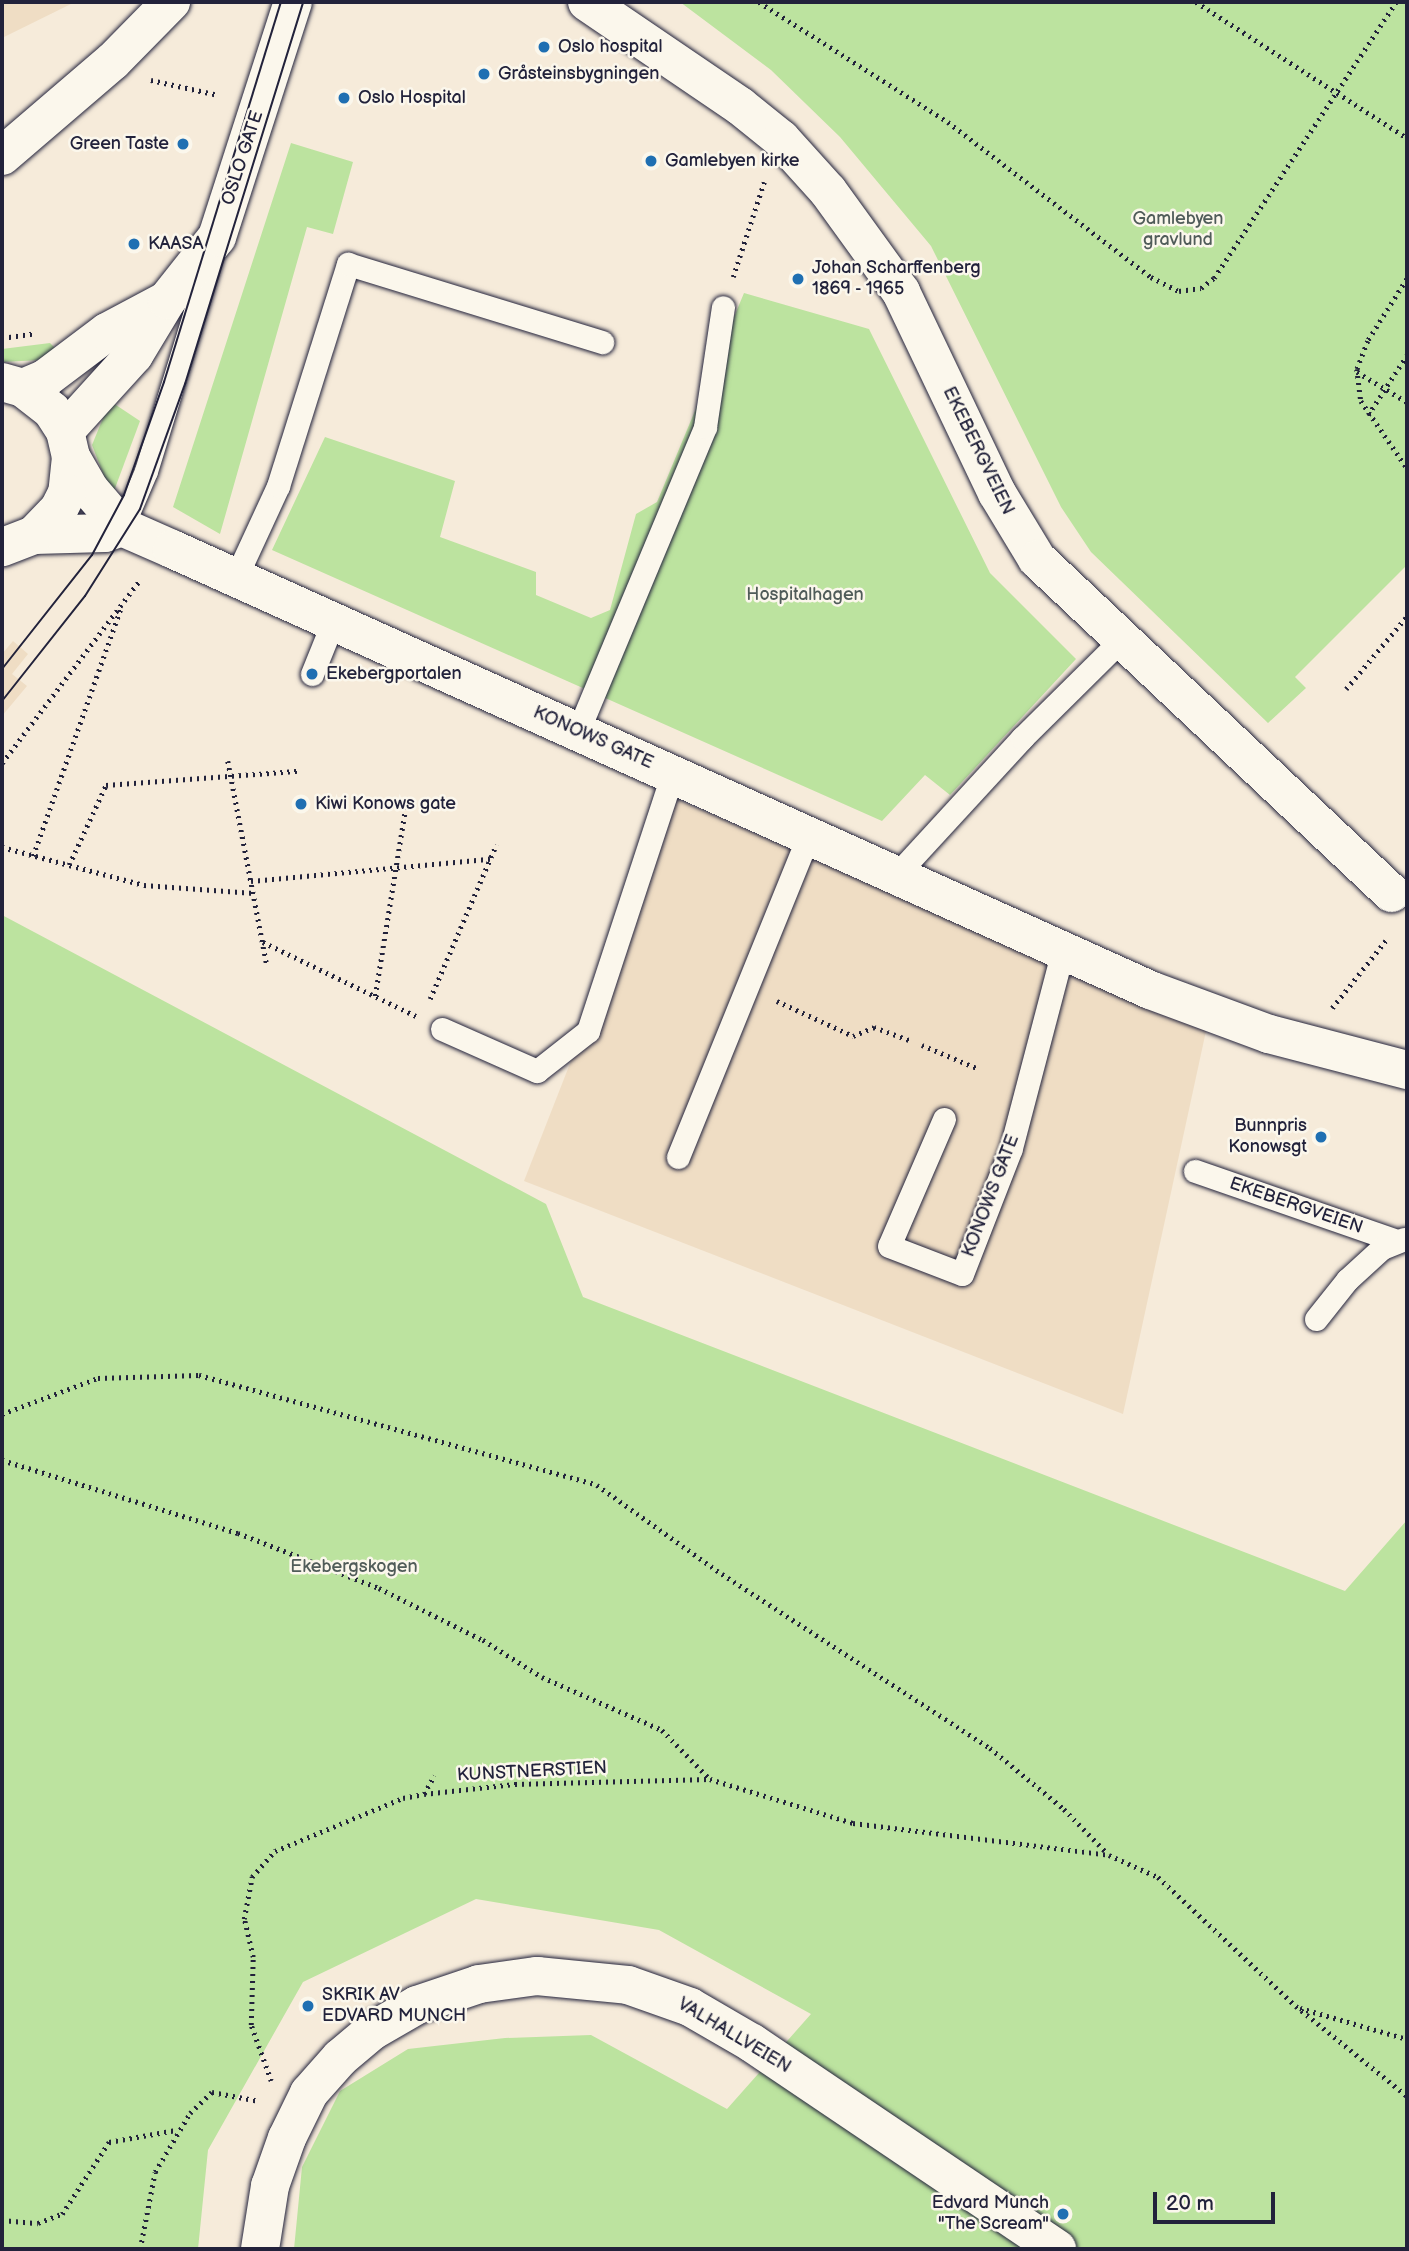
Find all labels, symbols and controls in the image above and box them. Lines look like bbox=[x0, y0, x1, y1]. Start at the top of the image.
place label: Oslo hospital bbox=[558, 36, 663, 58]
marker: Oslo hospital bbox=[536, 39, 552, 55]
place label: Gråsteinsbygningen bbox=[498, 63, 659, 85]
marker: Gråsteinsbygningen bbox=[476, 66, 492, 82]
place label: Oslo Hospital bbox=[358, 87, 466, 109]
marker: Oslo Hospital bbox=[336, 90, 352, 106]
street label: OSLO GATE bbox=[218, 108, 268, 208]
place label: Green Taste bbox=[69, 133, 169, 155]
marker: Green Taste bbox=[175, 136, 191, 152]
place label: Gamlebyen kirke bbox=[665, 150, 799, 172]
marker: Gamlebyen kirke bbox=[643, 153, 659, 169]
park label: Gamlebyen gravlund bbox=[1133, 209, 1223, 252]
place label: KAASA bbox=[148, 233, 203, 255]
marker: KAASA bbox=[126, 236, 142, 252]
place label: Johan Scharffenberg 1869 - 1965 bbox=[812, 258, 981, 300]
marker: Johan Scharffenberg 1869 - 1965 bbox=[790, 271, 806, 287]
street label: EKEBERGVEIEN bbox=[938, 383, 1018, 519]
park label: Hospitalhagen bbox=[746, 584, 864, 606]
place label: Ekebergportalen bbox=[326, 663, 462, 685]
marker: Ekebergportalen bbox=[304, 666, 320, 682]
street label: KONOWS GATE bbox=[530, 702, 656, 774]
place label: Kiwi Konows gate bbox=[315, 793, 456, 815]
marker: Kiwi Konows gate bbox=[293, 796, 309, 812]
place label: Bunnpris Konowsgt bbox=[1228, 1116, 1307, 1158]
marker: Bunnpris Konowsgt bbox=[1313, 1129, 1329, 1145]
street label: KONOWS GATE bbox=[958, 1132, 1024, 1260]
street label: EKEBERGVEIEN bbox=[1226, 1173, 1366, 1239]
park label: Ekebergskogen bbox=[290, 1556, 418, 1578]
street label: KUNSTNERSTIEN bbox=[456, 1757, 608, 1787]
place label: SKRIK AV EDVARD MUNCH bbox=[322, 1985, 466, 2028]
street label: VALHALLVEIEN bbox=[673, 1994, 795, 2078]
marker: SKRIK AV EDVARD MUNCH bbox=[300, 1998, 316, 2014]
scale bar bbox=[1157, 2178, 1280, 2222]
text: 20 m bbox=[1166, 2191, 1214, 2216]
place label: Edvard Munch "The Scream" bbox=[932, 2193, 1049, 2236]
marker: Edvard Munch "The Scream" bbox=[1055, 2206, 1071, 2222]

